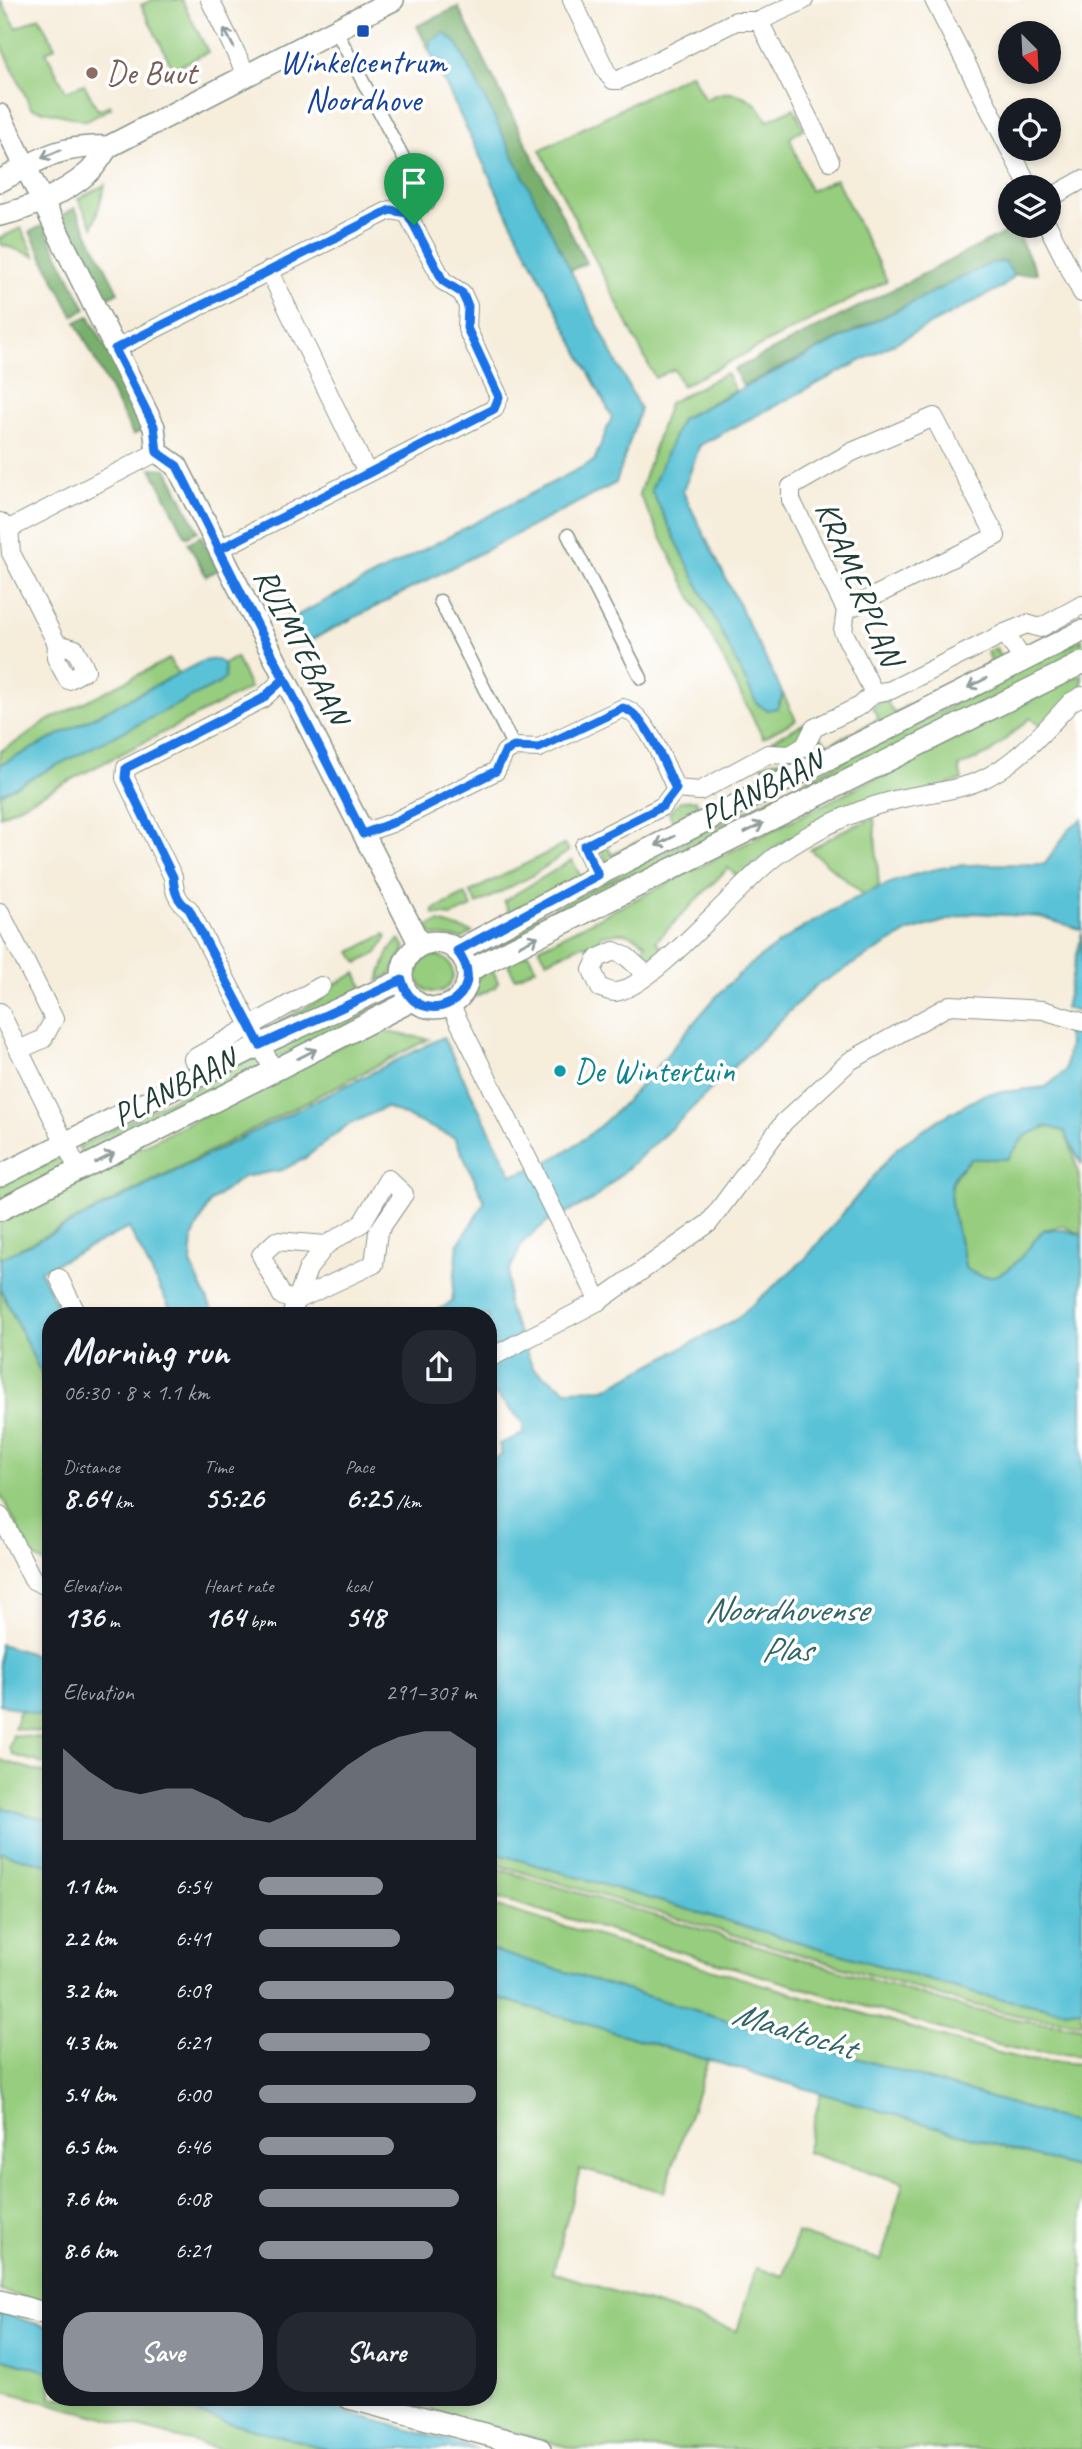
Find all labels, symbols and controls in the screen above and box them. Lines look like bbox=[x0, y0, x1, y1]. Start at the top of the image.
north arrow bbox=[998, 21, 1060, 84]
map controls bbox=[998, 21, 1061, 238]
marker: Winkelcentrum Noordhove bbox=[355, 23, 371, 39]
one-way arrow bbox=[221, 28, 235, 49]
place label: Winkelcentrum Noordhove bbox=[280, 41, 448, 121]
place label: De Buut bbox=[106, 52, 199, 94]
marker: De Buut bbox=[84, 65, 100, 81]
button: locate bbox=[998, 98, 1061, 161]
one-way arrow bbox=[41, 149, 63, 162]
pin bbox=[384, 153, 444, 225]
icon: arrive bbox=[395, 164, 433, 202]
button: layers bbox=[998, 175, 1061, 238]
street label: KRAMERPLAN bbox=[806, 495, 914, 676]
street label: RUIMTEBAAN bbox=[245, 561, 361, 735]
one-way arrow bbox=[967, 677, 988, 691]
street label: PLANBAAN bbox=[692, 738, 834, 838]
one-way arrow bbox=[743, 820, 764, 834]
one-way arrow bbox=[655, 835, 676, 849]
one-way arrow bbox=[518, 934, 539, 948]
street label: PLANBAAN bbox=[105, 1036, 247, 1136]
one-way arrow bbox=[296, 1046, 317, 1060]
place label: De Wintertuin bbox=[574, 1050, 735, 1092]
marker: De Wintertuin bbox=[552, 1063, 568, 1079]
one-way arrow bbox=[94, 1150, 115, 1164]
text: Morning run bbox=[63, 1328, 229, 1375]
button: share bbox=[402, 1330, 476, 1404]
text: 06:30 · 8 × 1.1 km bbox=[63, 1378, 209, 1407]
text: Distance bbox=[63, 1455, 120, 1479]
text: Time bbox=[204, 1455, 233, 1479]
text: Pace bbox=[345, 1455, 374, 1479]
text: 8.64 bbox=[63, 1479, 110, 1517]
text: 55:26 bbox=[204, 1479, 264, 1517]
text: 6:25 bbox=[345, 1479, 392, 1517]
text: km bbox=[110, 1490, 133, 1514]
text: /km bbox=[392, 1490, 421, 1514]
text: Elevation bbox=[63, 1574, 121, 1598]
text: Heart rate bbox=[204, 1574, 273, 1598]
text: kcal bbox=[345, 1574, 370, 1598]
water label: Noordhovense Plas bbox=[705, 1587, 872, 1672]
text: 136 bbox=[63, 1598, 104, 1636]
text: 164 bbox=[204, 1598, 245, 1636]
text: 548 bbox=[345, 1598, 385, 1636]
text: m bbox=[104, 1609, 119, 1633]
text: bpm bbox=[245, 1609, 276, 1633]
text: Elevation bbox=[63, 1678, 134, 1707]
text: 291–307 m bbox=[385, 1678, 476, 1707]
text: 1.1 km bbox=[63, 1872, 117, 1901]
text: 6:54 bbox=[175, 1872, 211, 1901]
text: 2.2 km bbox=[63, 1924, 117, 1953]
text: 6:41 bbox=[175, 1924, 211, 1953]
text: 3.2 km bbox=[63, 1976, 117, 2005]
text: 6:09 bbox=[175, 1976, 211, 2005]
water label: Maaltocht bbox=[728, 1990, 867, 2072]
text: 4.3 km bbox=[63, 2028, 117, 2057]
text: 6:21 bbox=[175, 2028, 211, 2057]
text: 5.4 km bbox=[63, 2080, 116, 2109]
text: 6:00 bbox=[175, 2080, 211, 2109]
text: 6.5 km bbox=[63, 2132, 117, 2161]
text: 6:46 bbox=[175, 2132, 211, 2161]
text: 7.6 km bbox=[63, 2184, 117, 2213]
text: 6:08 bbox=[175, 2184, 211, 2213]
text: 8.6 km bbox=[63, 2236, 117, 2265]
text: 6:21 bbox=[175, 2236, 211, 2265]
button: Save bbox=[63, 2312, 263, 2392]
button: Share bbox=[277, 2312, 476, 2392]

